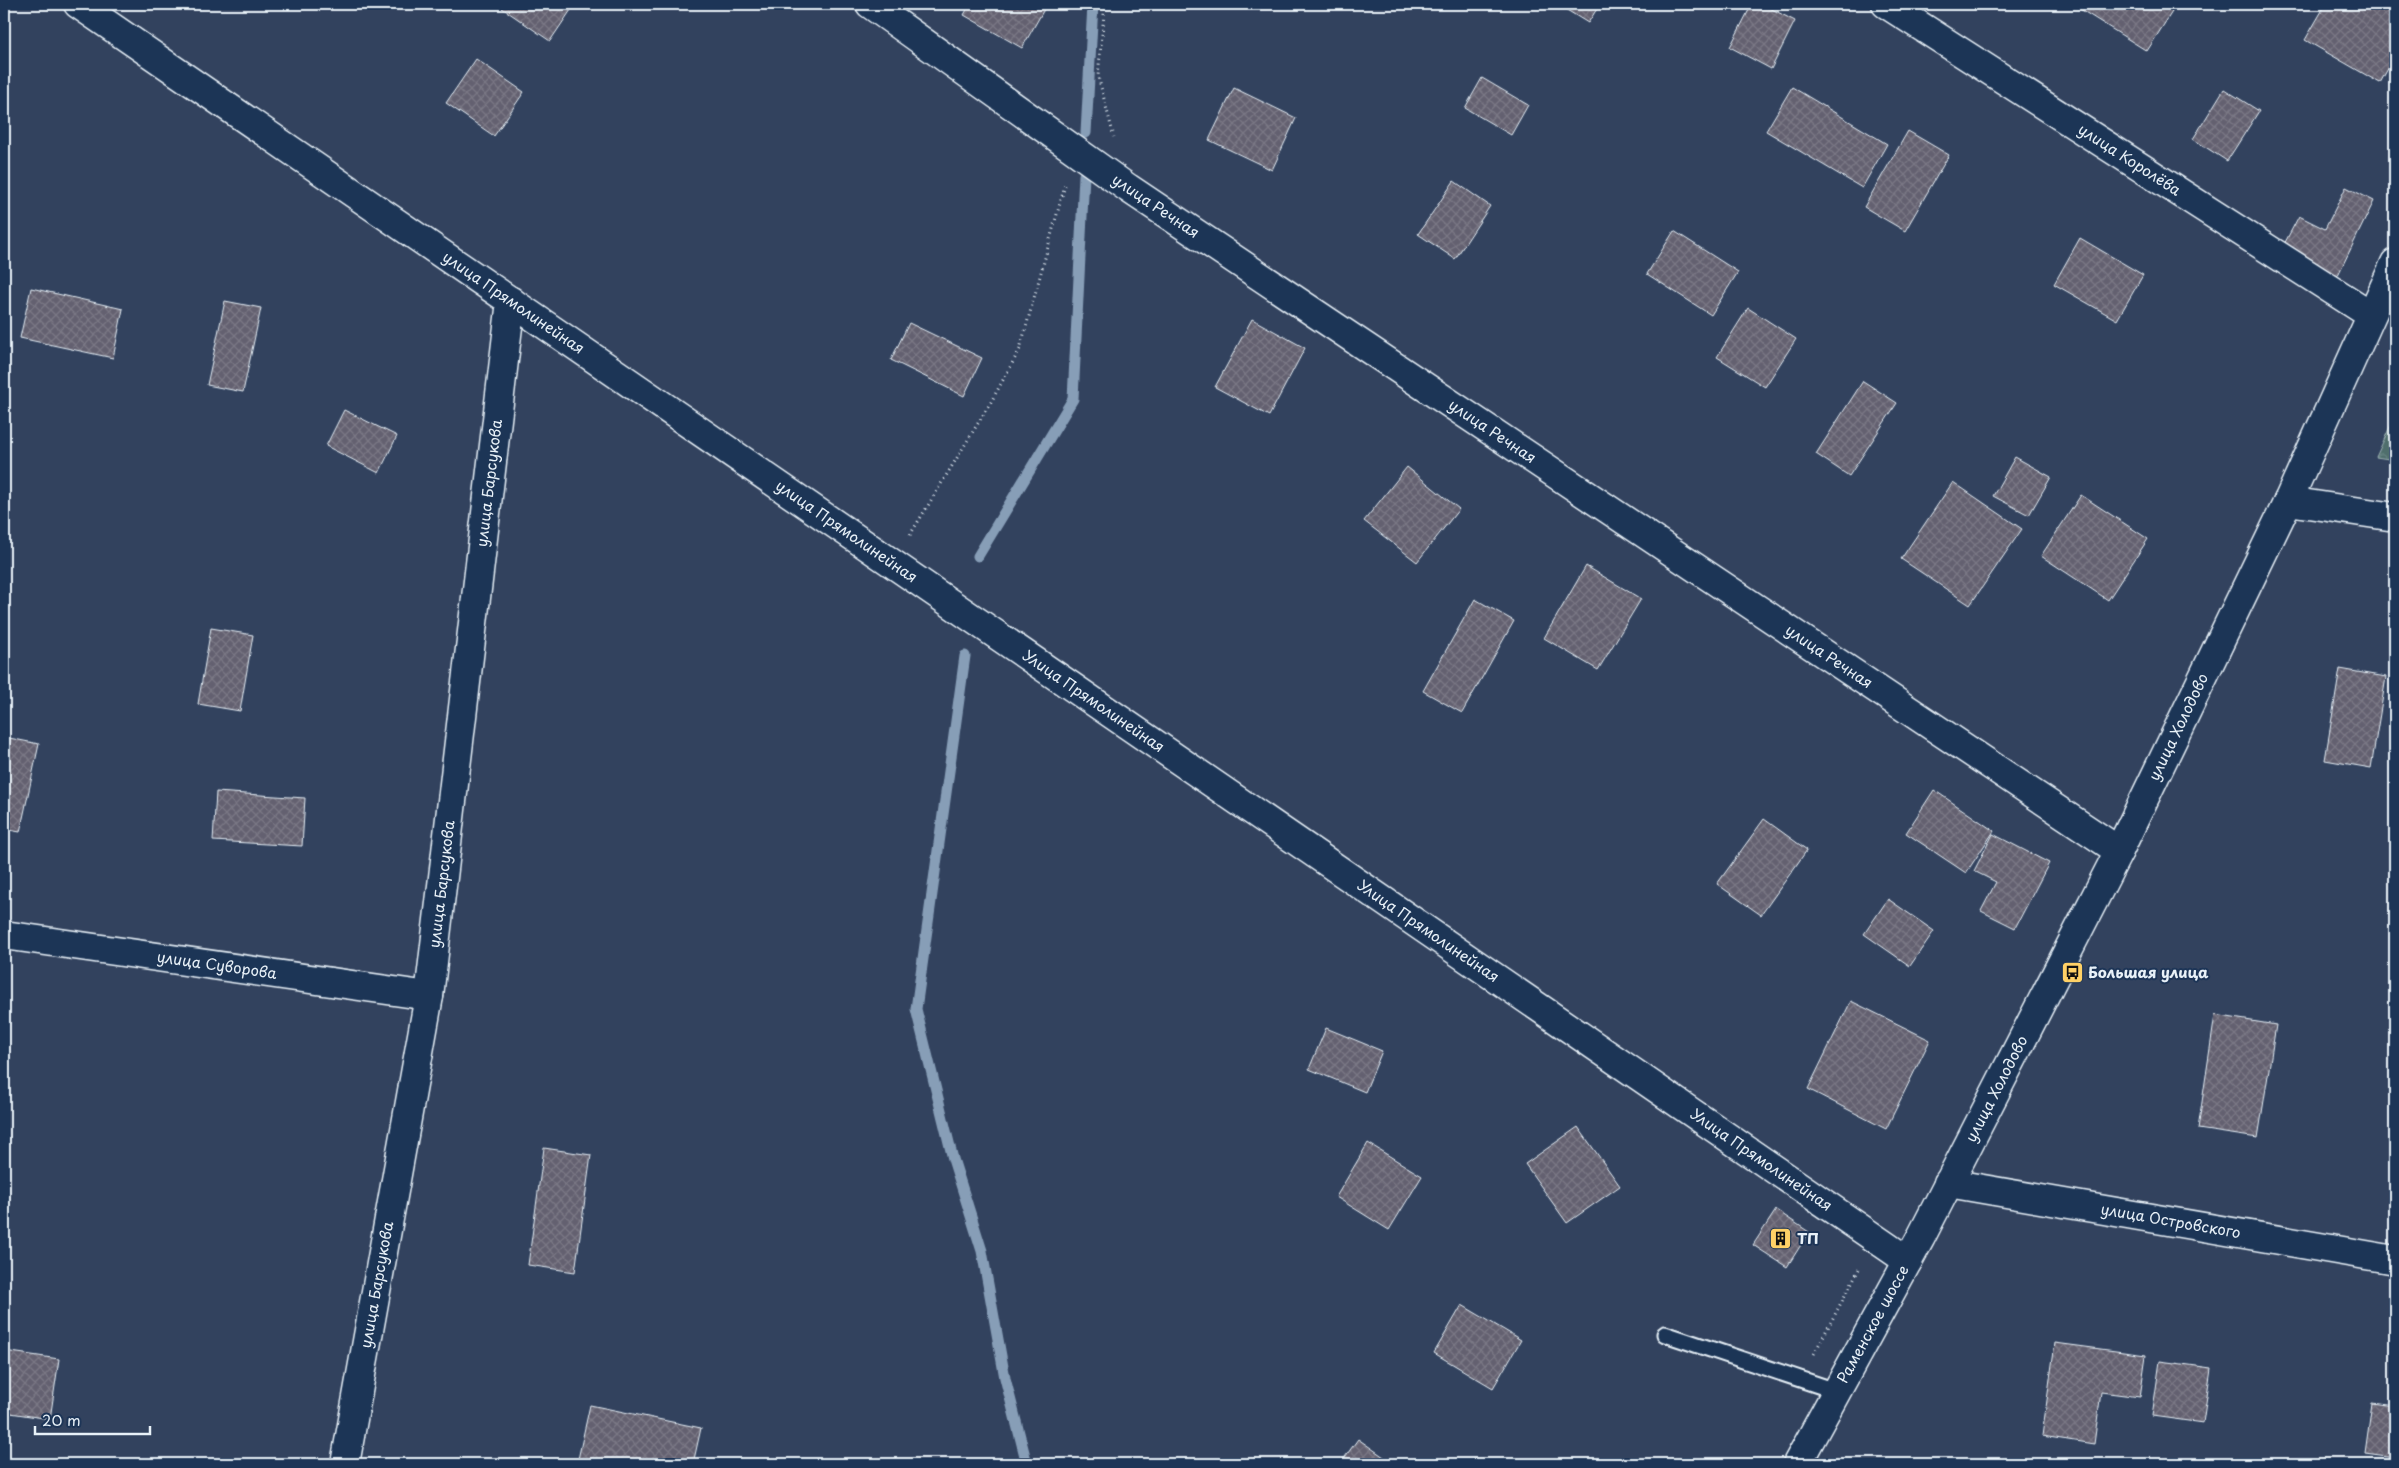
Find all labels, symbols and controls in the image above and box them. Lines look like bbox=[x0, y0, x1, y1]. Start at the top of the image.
street label: улица Королёва bbox=[2074, 117, 2187, 201]
street label: улица Речная bbox=[1108, 167, 1205, 243]
street label: улица Прямолинейная bbox=[438, 245, 590, 359]
street label: улица Речная bbox=[1445, 393, 1541, 468]
street label: улица Барсукова bbox=[469, 417, 507, 548]
street label: улица Прямолинейная bbox=[771, 473, 923, 587]
street label: улица Речная bbox=[1781, 618, 1878, 693]
street label: Улица Прямолинейная bbox=[1019, 643, 1170, 757]
street label: улица Холодово bbox=[2142, 669, 2213, 784]
street label: улица Барсукова bbox=[422, 818, 460, 949]
street label: Улица Прямолинейная bbox=[1353, 873, 1505, 987]
street label: улица Суворова bbox=[155, 944, 279, 984]
place label: Большая улица bbox=[2088, 960, 2209, 983]
bus stop icon: Большая улица bbox=[2060, 961, 2084, 985]
street label: улица Холодово bbox=[1959, 1031, 2033, 1146]
street label: Улица Прямолинейная bbox=[1686, 1102, 1838, 1216]
street label: улица Островского bbox=[2099, 1197, 2243, 1243]
street label: улица Барсукова bbox=[353, 1219, 398, 1350]
place label: ТП bbox=[1797, 1226, 1819, 1249]
building icon: ТП bbox=[1769, 1227, 1793, 1251]
street label: Раменское шоссе bbox=[1830, 1260, 1914, 1387]
scale bar bbox=[35, 1403, 150, 1435]
text: 20 m bbox=[42, 1408, 81, 1431]

